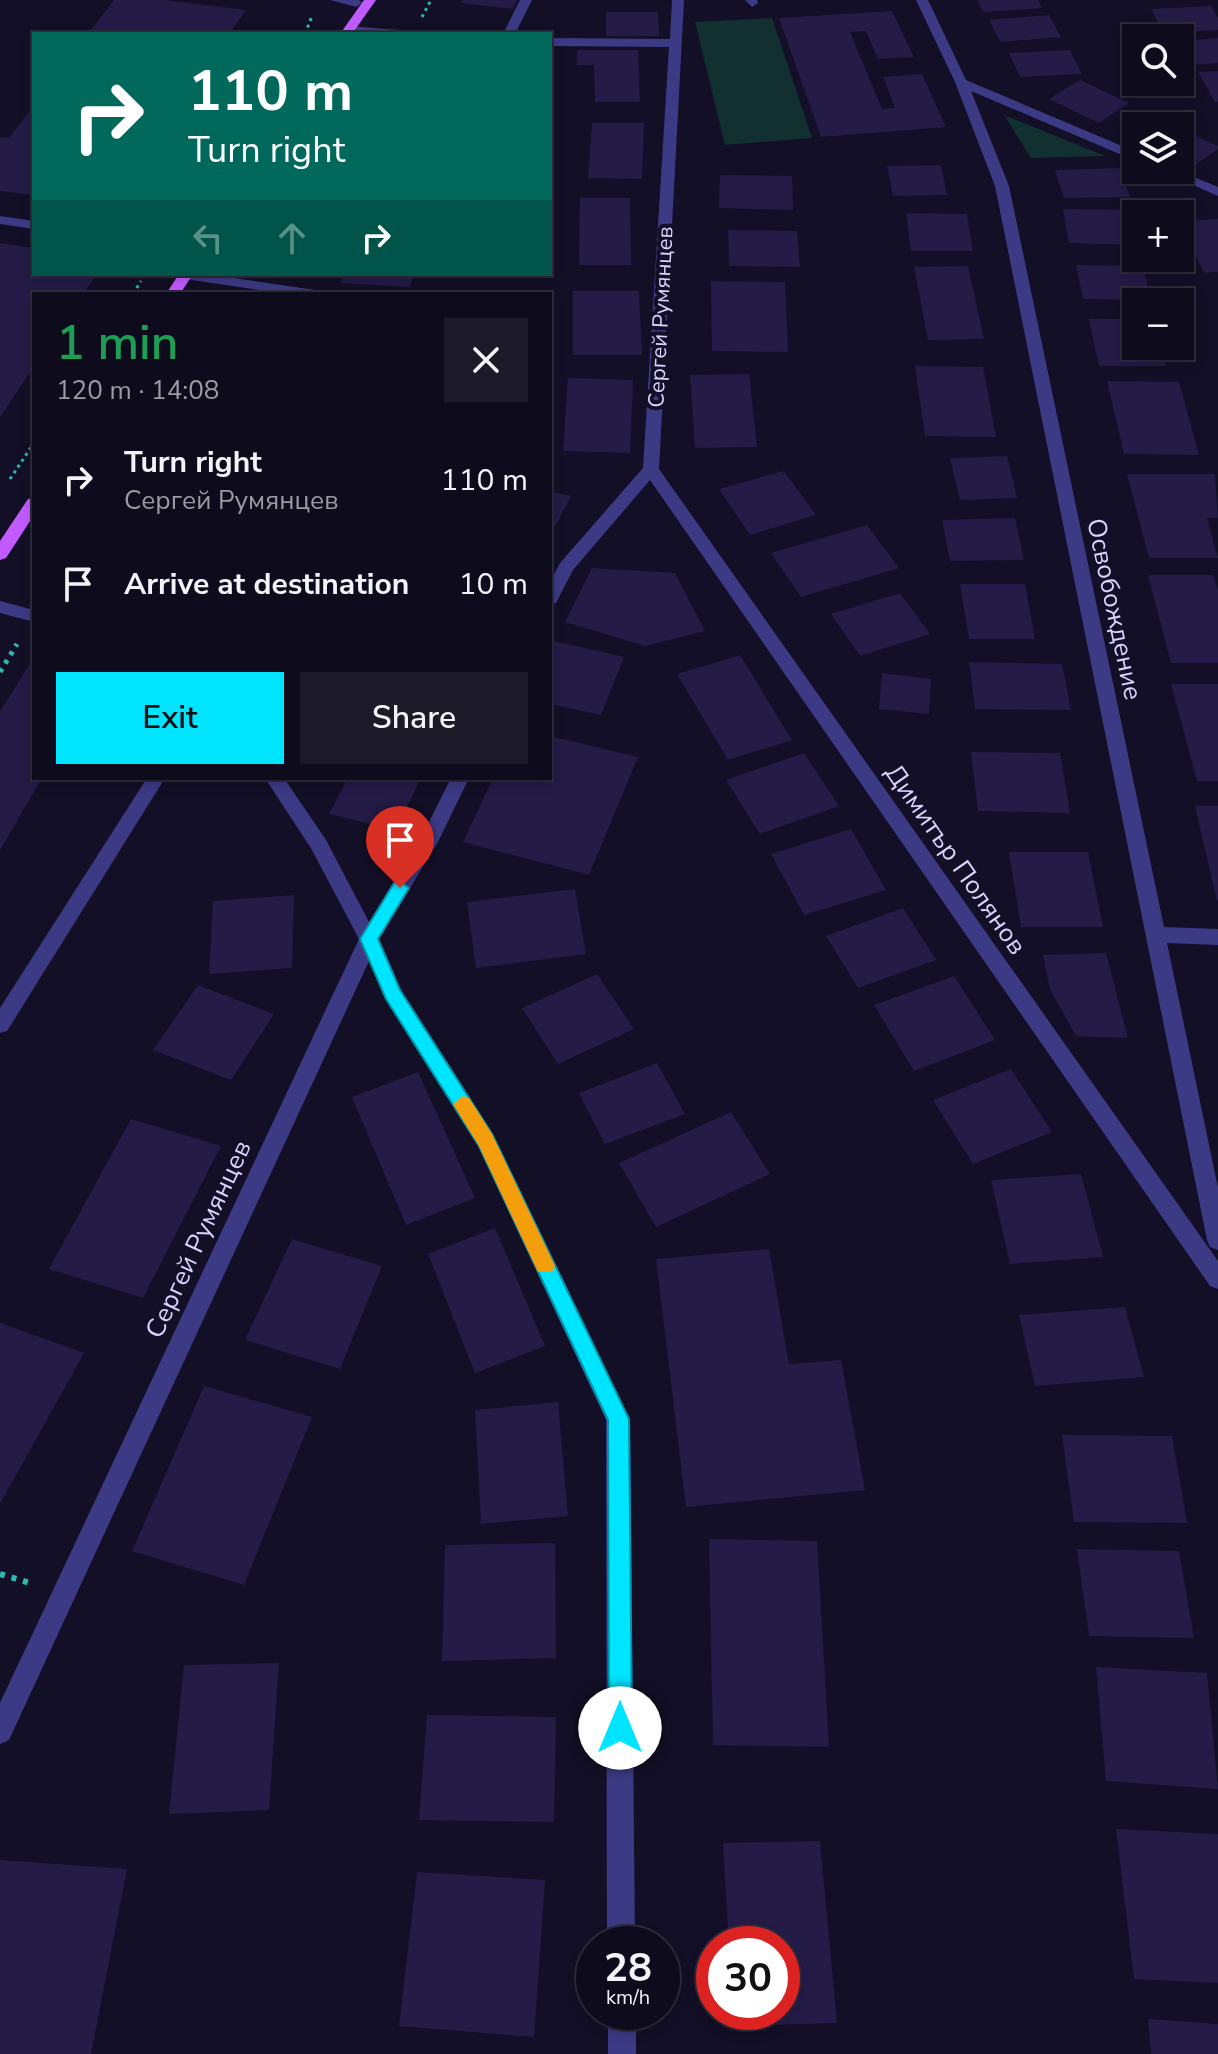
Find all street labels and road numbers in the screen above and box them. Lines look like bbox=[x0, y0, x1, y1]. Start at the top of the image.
street label: Сергей Румянцев bbox=[641, 226, 681, 408]
street label: Освобождение bbox=[1078, 515, 1151, 703]
street label: Димитър Полянов bbox=[877, 757, 1034, 961]
street label: Сергей Румянцев bbox=[137, 1135, 260, 1344]

